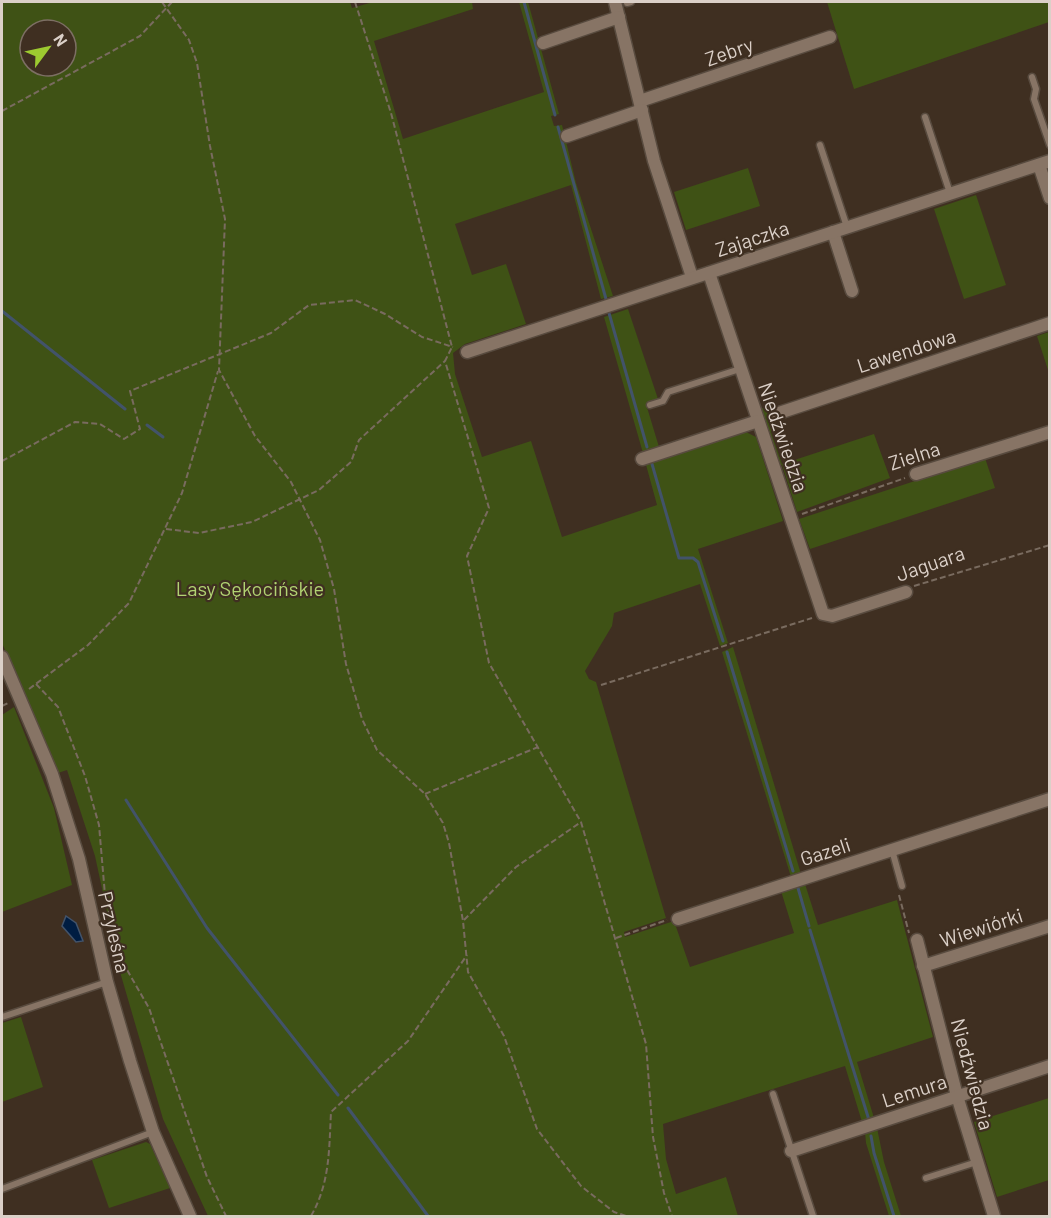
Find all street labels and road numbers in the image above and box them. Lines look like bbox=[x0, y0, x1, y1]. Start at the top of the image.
street label: Zebry bbox=[702, 32, 756, 70]
street label: Zajączka bbox=[712, 215, 792, 261]
street label: Lawendowa bbox=[853, 323, 959, 377]
street label: Niedźwiedzia bbox=[754, 379, 814, 495]
street label: Zielna bbox=[885, 435, 943, 475]
street label: Jaguara bbox=[893, 540, 967, 586]
street label: Gazeli bbox=[797, 832, 853, 870]
street label: Przyleśna bbox=[94, 889, 136, 975]
street label: Wiewiórki bbox=[937, 902, 1025, 952]
street label: Niedźwiedzia bbox=[947, 1016, 999, 1132]
street label: Lemura bbox=[879, 1068, 949, 1112]

